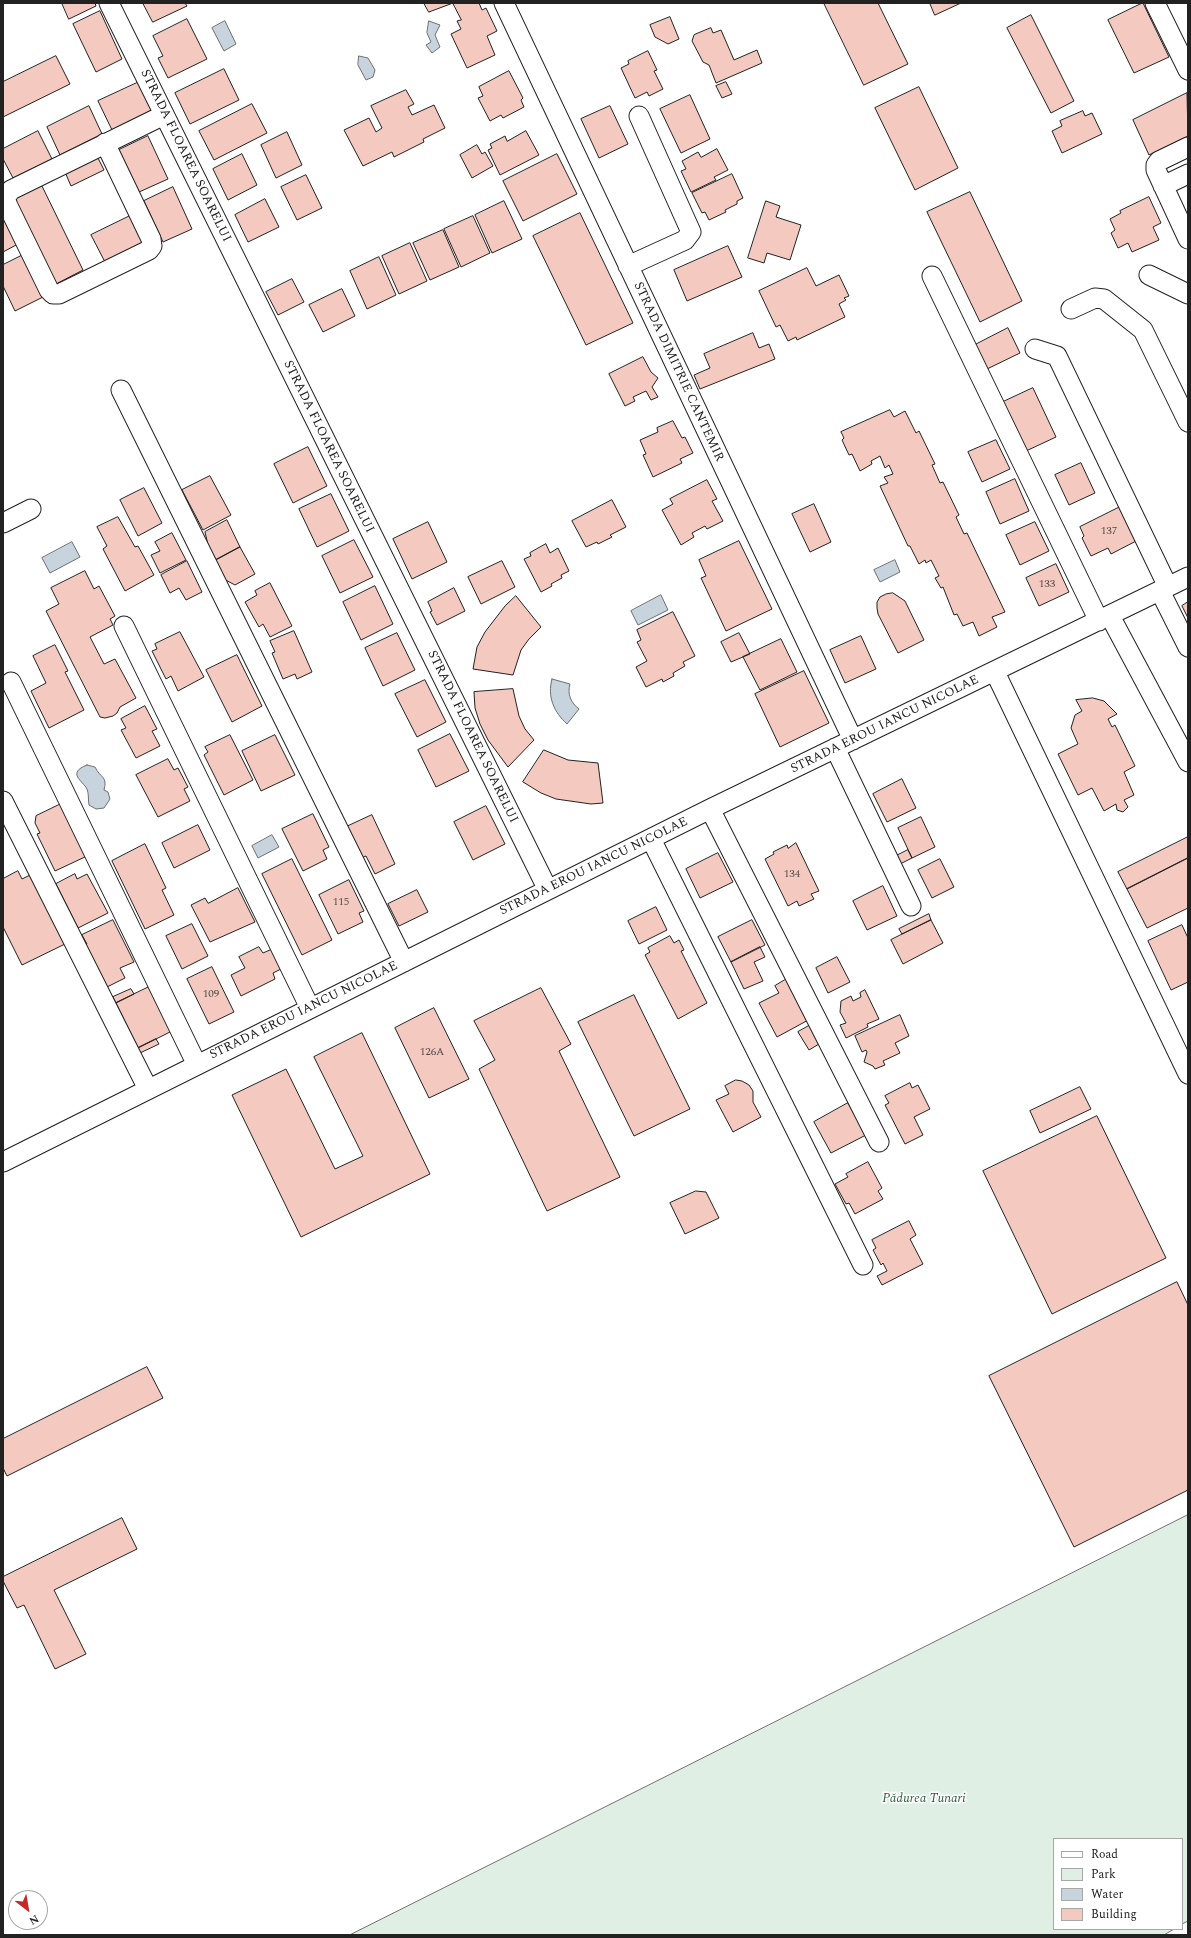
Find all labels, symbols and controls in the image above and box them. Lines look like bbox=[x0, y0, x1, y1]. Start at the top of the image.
street label: STRADA FLOAREA SOARELUI bbox=[136, 67, 234, 245]
street label: STRADA DIMITRIE CANTEMIR bbox=[629, 280, 727, 464]
street label: STRADA FLOAREA SOARELUI bbox=[279, 358, 377, 536]
house number: 137 bbox=[1101, 525, 1117, 539]
house number: 133 bbox=[1039, 578, 1055, 592]
street label: STRADA FLOAREA SOARELUI bbox=[423, 648, 521, 826]
street label: STRADA EROU IANCU NICOLAE bbox=[788, 673, 982, 777]
street label: STRADA EROU IANCU NICOLAE bbox=[497, 815, 691, 919]
house number: 134 bbox=[784, 868, 800, 882]
house number: 115 bbox=[333, 896, 349, 910]
street label: STRADA EROU IANCU NICOLAE bbox=[207, 959, 401, 1063]
house number: 109 bbox=[203, 988, 219, 1002]
house number: 126A bbox=[420, 1046, 444, 1060]
park label: Pădurea Tunari bbox=[882, 1791, 966, 1807]
legend bbox=[1053, 1838, 1183, 1930]
text: Road bbox=[1091, 1845, 1118, 1864]
text: Park bbox=[1091, 1865, 1116, 1884]
text: Water bbox=[1091, 1885, 1123, 1904]
north arrow bbox=[8, 1890, 48, 1930]
text: Building bbox=[1091, 1905, 1137, 1924]
text: N bbox=[26, 1910, 42, 1929]

